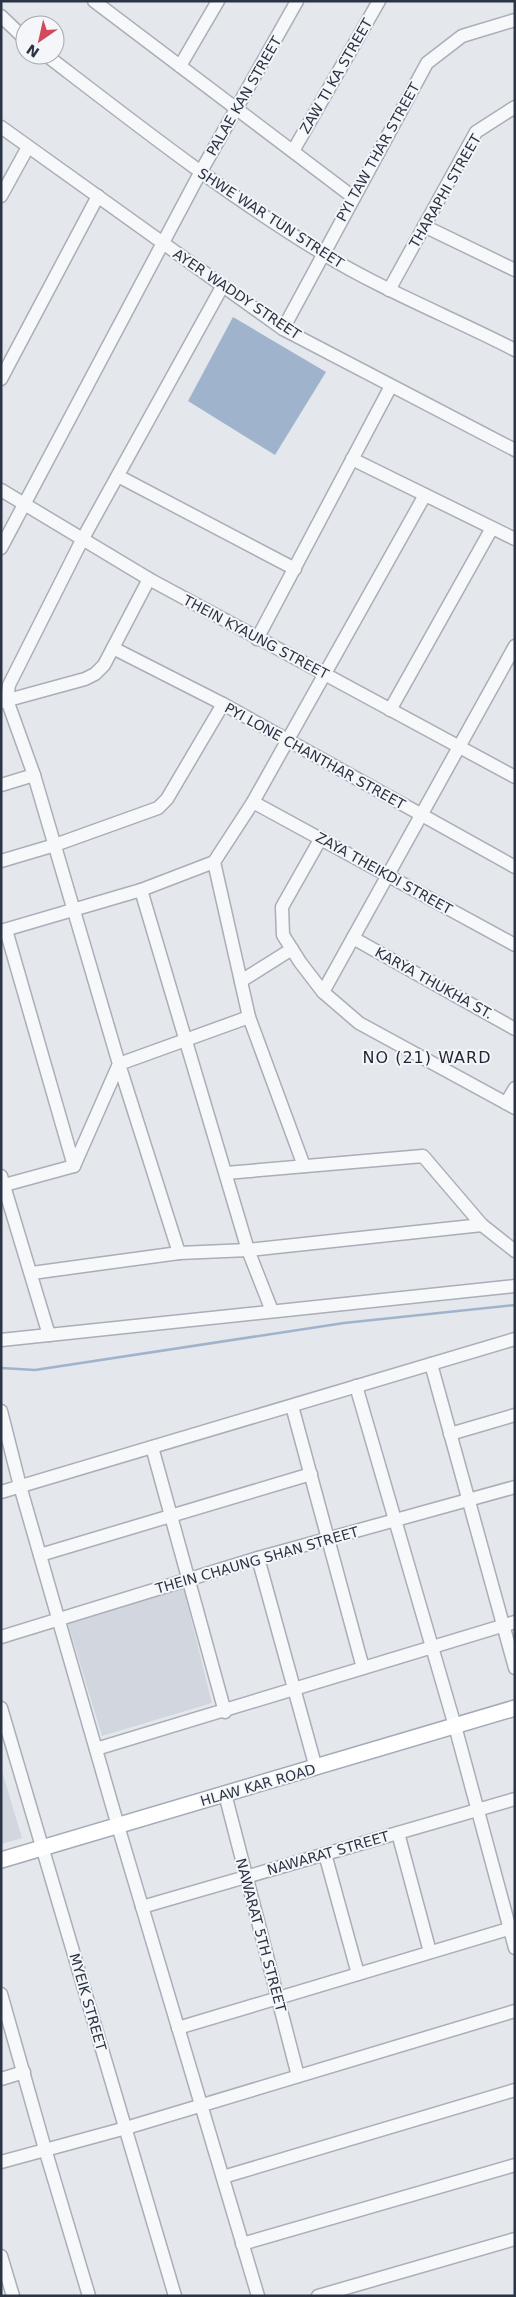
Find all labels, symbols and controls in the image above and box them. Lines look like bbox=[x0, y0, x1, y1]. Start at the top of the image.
north arrow bbox=[15, 15, 65, 65]
street label: ZAW TI KA STREET bbox=[297, 15, 376, 136]
street label: PALAE KAN STREET bbox=[203, 33, 285, 158]
text: N bbox=[23, 41, 42, 61]
street label: PYI TAW THAR STREET bbox=[333, 79, 423, 224]
street label: THARAPHI STREET bbox=[405, 131, 484, 251]
street label: SHWE WAR TUN STREET bbox=[195, 165, 347, 271]
street label: AYER WADDY STREET bbox=[170, 245, 304, 343]
street label: THEIN KYAUNG STREET bbox=[180, 591, 332, 682]
street label: PYI LONE CHANTHAR STREET bbox=[222, 700, 408, 813]
street label: ZAYA THEIKDI STREET bbox=[313, 829, 455, 917]
street label: KARYA THUKHA ST. bbox=[372, 944, 496, 1022]
district label: NO (21) WARD bbox=[363, 1048, 491, 1067]
street label: THEIN CHAUNG SHAN STREET bbox=[153, 1523, 361, 1597]
street label: HLAW KAR ROAD bbox=[198, 1761, 318, 1809]
street label: NAWARAT STREET bbox=[265, 1828, 391, 1878]
street label: NAWARAT 5TH STREET bbox=[233, 1856, 289, 2014]
street label: MYEIK STREET bbox=[66, 1951, 110, 2053]

